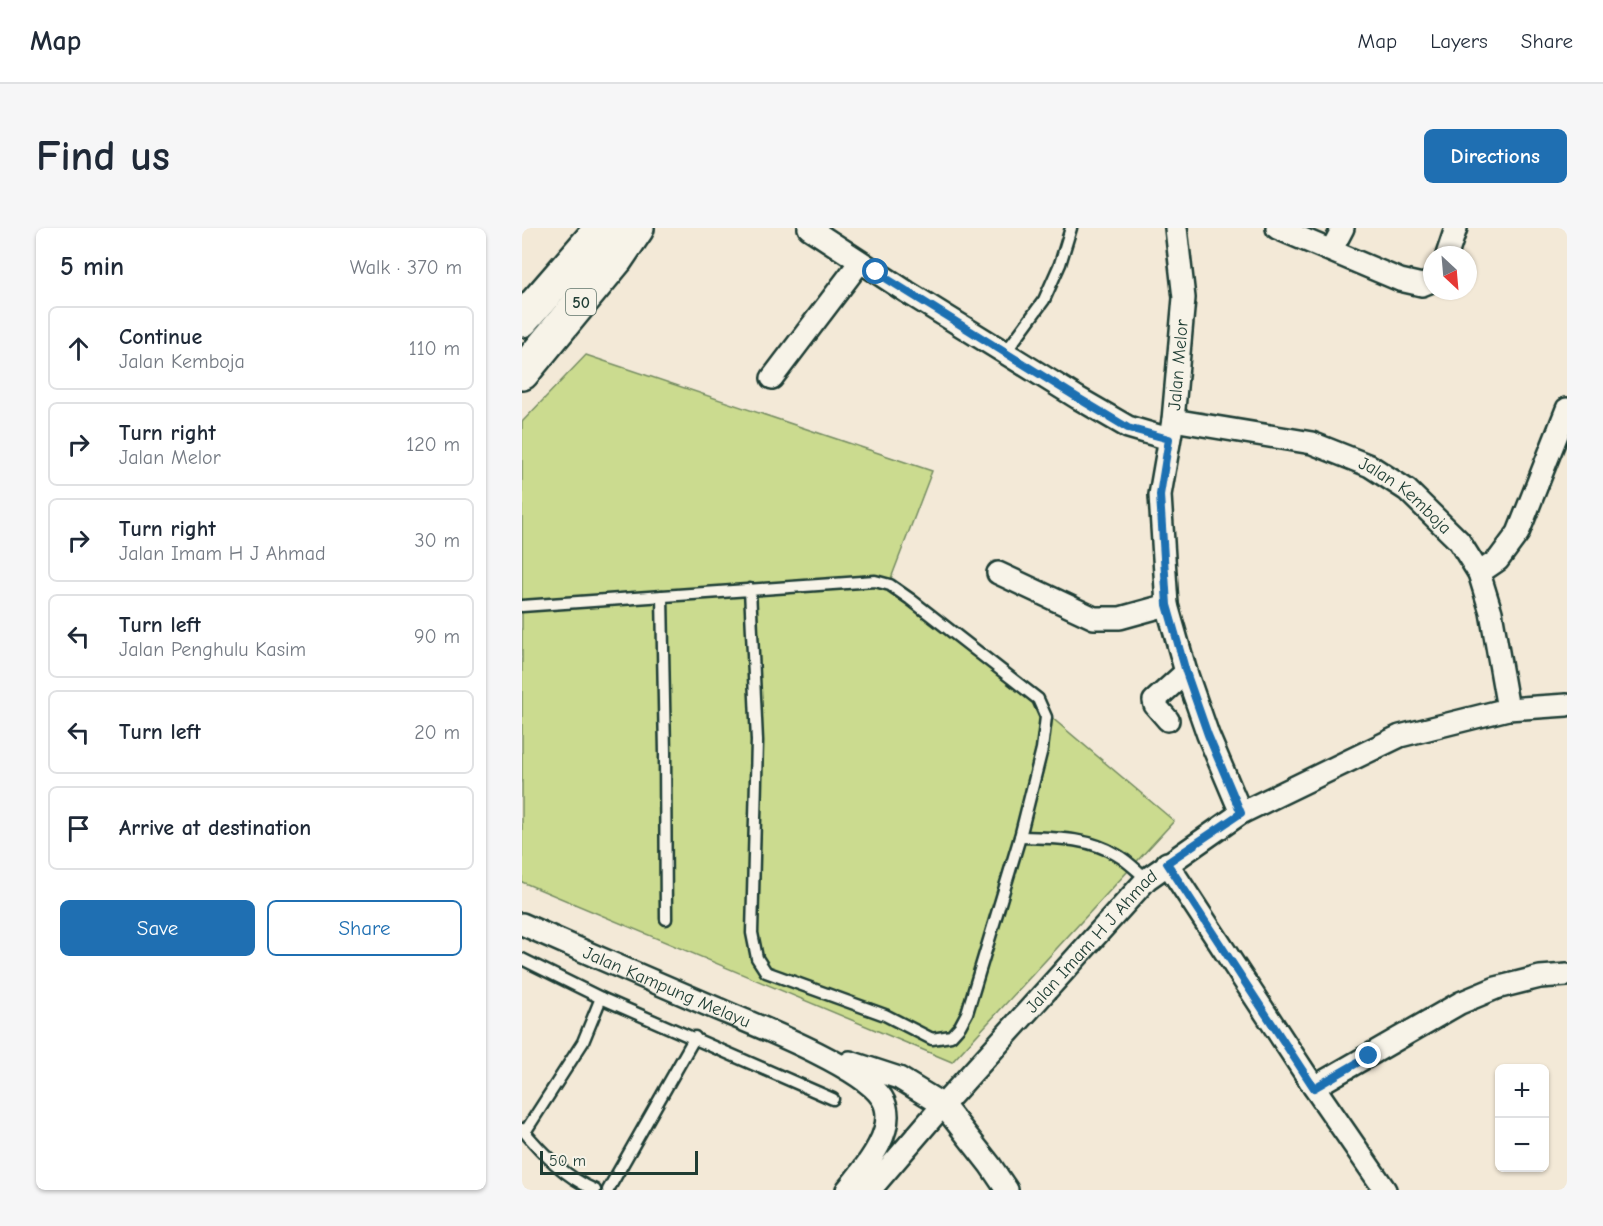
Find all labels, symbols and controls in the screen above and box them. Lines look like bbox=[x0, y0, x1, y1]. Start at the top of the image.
text: Map bbox=[30, 25, 81, 57]
text: Map bbox=[1358, 29, 1397, 53]
text: Layers bbox=[1430, 29, 1488, 53]
text: Share bbox=[1521, 29, 1573, 53]
button: Directions bbox=[1424, 129, 1567, 183]
text: Find us bbox=[36, 132, 170, 181]
north arrow bbox=[1423, 246, 1477, 300]
text: 5 min bbox=[60, 252, 124, 282]
text: Walk · 370 m bbox=[350, 256, 462, 279]
route start bbox=[862, 258, 888, 284]
road number: 50 bbox=[566, 289, 596, 315]
street label: Jalan Melor bbox=[1164, 318, 1193, 411]
text: Continue bbox=[119, 324, 202, 350]
icon: ahead bbox=[62, 332, 95, 365]
text: 110 m bbox=[409, 337, 460, 360]
text: Jalan Kemboja bbox=[119, 350, 245, 373]
text: Turn right bbox=[119, 420, 216, 446]
icon: right bbox=[62, 428, 95, 461]
text: 120 m bbox=[406, 433, 460, 456]
text: Jalan Melor bbox=[119, 446, 221, 469]
street label: Jalan Kemboja bbox=[1356, 453, 1456, 539]
text: Turn right bbox=[119, 516, 216, 542]
icon: right bbox=[62, 524, 95, 557]
text: 30 m bbox=[414, 529, 460, 552]
text: Jalan Imam H J Ahmad bbox=[119, 542, 326, 565]
text: Turn left bbox=[119, 612, 201, 638]
icon: left bbox=[62, 620, 95, 653]
text: 90 m bbox=[414, 625, 460, 648]
text: Jalan Penghulu Kasim bbox=[119, 638, 306, 661]
icon: left bbox=[62, 716, 95, 749]
text: Turn left bbox=[119, 719, 201, 745]
text: 20 m bbox=[414, 721, 460, 744]
icon: arrive bbox=[62, 812, 95, 845]
text: Arrive at destination bbox=[119, 815, 311, 841]
street label: Jalan Imam H J Ahmad bbox=[1021, 865, 1161, 1017]
button: Save bbox=[60, 900, 255, 956]
button: Share bbox=[267, 900, 462, 956]
street label: Jalan Kampung Melayu bbox=[580, 942, 753, 1032]
route end bbox=[1355, 1042, 1381, 1068]
map controls bbox=[1495, 1064, 1549, 1172]
button: + bbox=[1495, 1064, 1549, 1118]
button: − bbox=[1495, 1118, 1549, 1172]
scale bar bbox=[540, 1148, 698, 1176]
text: 50 m bbox=[549, 1152, 586, 1170]

